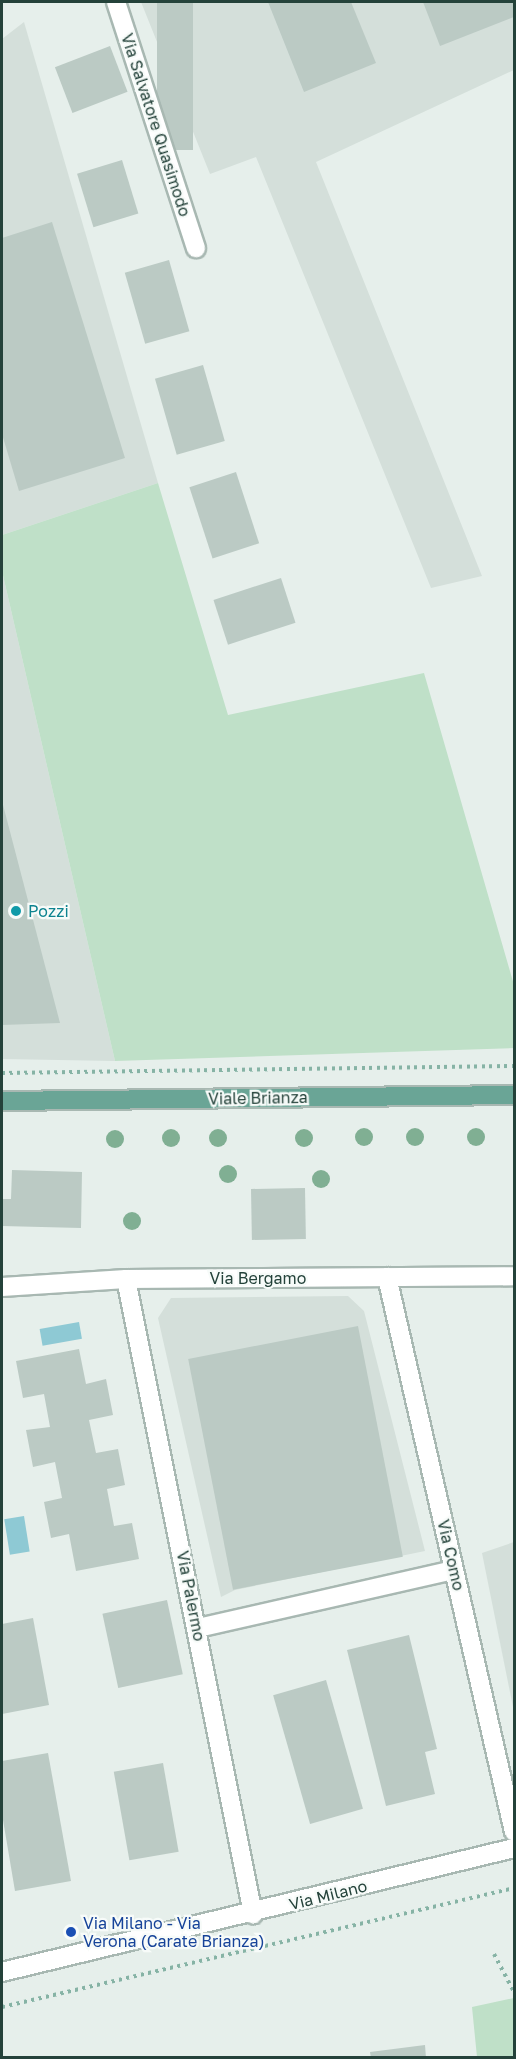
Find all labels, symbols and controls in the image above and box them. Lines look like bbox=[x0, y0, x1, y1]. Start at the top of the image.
street label: Via Salvatore Quasimodo bbox=[117, 31, 195, 219]
place label: Pozzi bbox=[28, 901, 69, 921]
marker: Pozzi bbox=[9, 904, 23, 918]
street label: Viale Brianza bbox=[208, 1088, 308, 1108]
street label: Via Bergamo bbox=[210, 1268, 306, 1288]
street label: Via Como bbox=[434, 1518, 468, 1592]
street label: Via Palermo bbox=[173, 1549, 209, 1643]
street label: Via Milano bbox=[287, 1876, 369, 1914]
place label: Via Milano - Via Verona (Carate Brianza) bbox=[83, 1913, 265, 1951]
marker: Via Milano - Via Verona (Carate Brianza) bbox=[64, 1925, 78, 1939]

